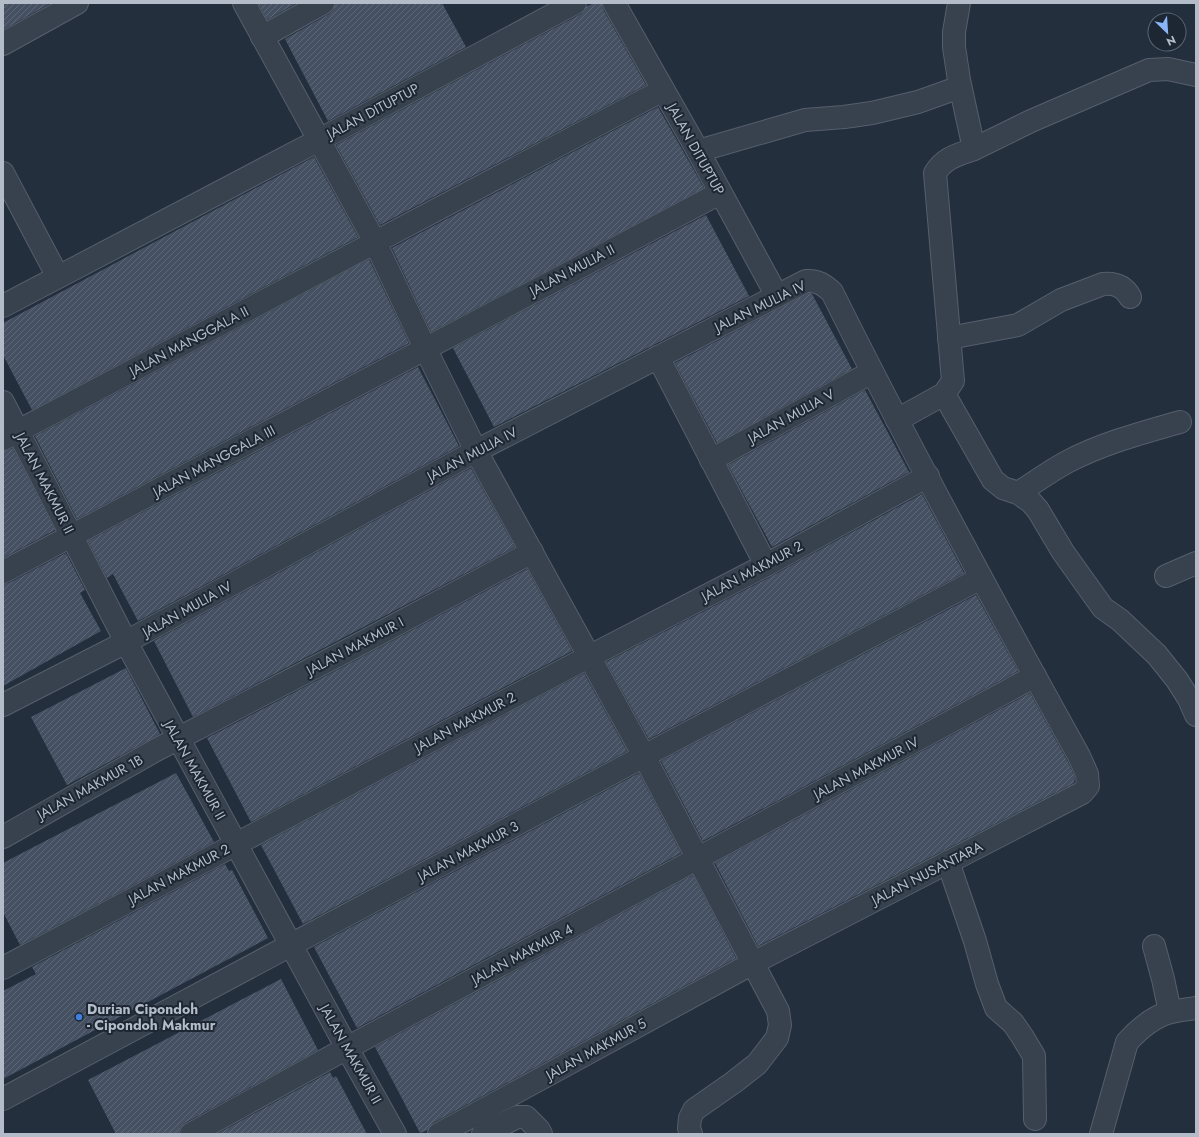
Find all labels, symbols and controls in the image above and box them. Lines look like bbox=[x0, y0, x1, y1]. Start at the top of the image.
north arrow bbox=[1147, 12, 1187, 52]
text: N bbox=[1164, 32, 1179, 50]
street label: JALAN DITUPTUP bbox=[321, 78, 423, 145]
street label: JALAN DITUPTUP bbox=[662, 98, 730, 199]
street label: JALAN MULIA II bbox=[524, 239, 618, 302]
street label: JALAN MULIA IV bbox=[709, 275, 810, 338]
street label: JALAN MANGGALA II bbox=[124, 301, 252, 382]
street label: JALAN MULIA V bbox=[742, 384, 839, 449]
street label: JALAN MANGGALA III bbox=[147, 420, 279, 503]
street label: JALAN MULIA IV bbox=[422, 421, 521, 487]
street label: JALAN MAKMUR II bbox=[10, 427, 79, 537]
street label: JALAN MAKMUR 2 bbox=[696, 536, 806, 607]
street label: JALAN MULIA IV bbox=[137, 576, 236, 643]
street label: JALAN MAKMUR I bbox=[301, 612, 407, 681]
street label: JALAN MAKMUR 2 bbox=[409, 687, 519, 758]
street label: JALAN MAKMUR II bbox=[158, 715, 231, 823]
street label: JALAN MAKMUR IV bbox=[808, 731, 923, 805]
street label: JALAN MAKMUR 1B bbox=[32, 749, 147, 825]
street label: JALAN MAKMUR 3 bbox=[412, 816, 522, 887]
street label: JALAN NUSANTARA bbox=[866, 836, 987, 911]
street label: JALAN MAKMUR 2 bbox=[123, 839, 233, 910]
street label: JALAN MAKMUR 4 bbox=[466, 919, 576, 990]
place label: Durian Cipondoh - Cipondoh Makmur bbox=[87, 999, 216, 1035]
street label: JALAN MAKMUR II bbox=[314, 999, 387, 1107]
marker: Durian Cipondoh - Cipondoh Makmur bbox=[74, 1012, 84, 1022]
street label: JALAN MAKMUR 5 bbox=[540, 1013, 650, 1086]

